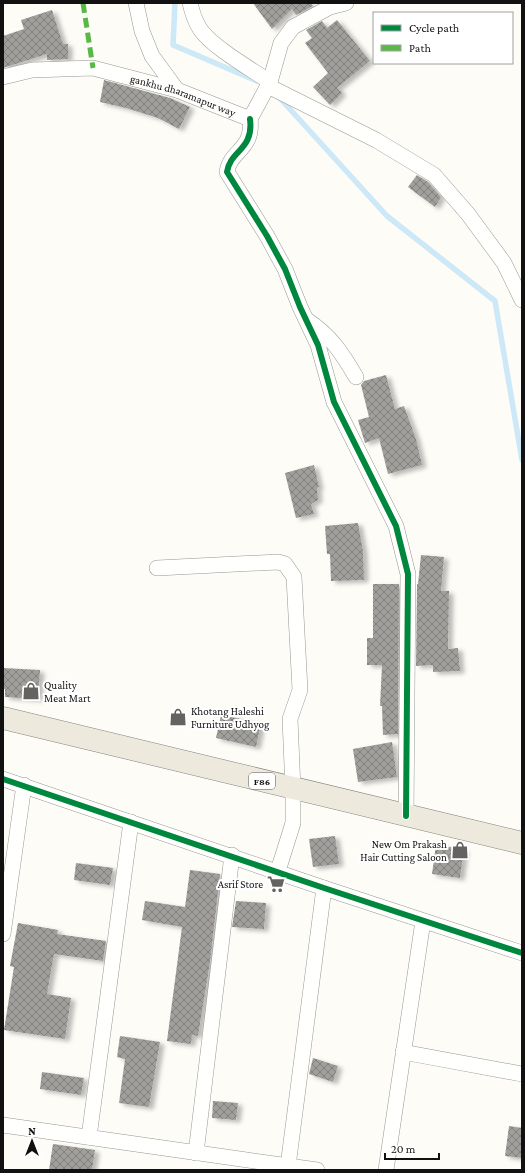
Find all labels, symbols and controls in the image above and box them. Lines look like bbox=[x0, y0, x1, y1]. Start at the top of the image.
legend bbox=[373, 12, 513, 64]
text: Cycle path bbox=[409, 21, 460, 35]
text: Path bbox=[409, 41, 431, 55]
street label: gankhu dharamapur way bbox=[129, 72, 238, 120]
place label: Quality Meat Mart bbox=[44, 679, 91, 704]
shop icon: Quality Meat Mart bbox=[21, 681, 41, 701]
place label: Khotang Haleshi Furniture Udhyog bbox=[191, 705, 270, 731]
shop icon: Khotang Haleshi Furniture Udhyog bbox=[168, 707, 188, 727]
road number: F86 bbox=[249, 773, 275, 789]
place label: New Om Prakash Hair Cutting Saloon bbox=[360, 838, 447, 864]
shop icon: New Om Prakash Hair Cutting Saloon bbox=[450, 840, 470, 860]
supermarket icon: Asrif Store bbox=[266, 874, 286, 894]
place label: Asrif Store bbox=[218, 878, 263, 890]
north arrow bbox=[12, 1121, 52, 1161]
text: N bbox=[28, 1125, 36, 1137]
scale bar bbox=[385, 1135, 439, 1161]
text: 20 m bbox=[391, 1142, 416, 1156]

